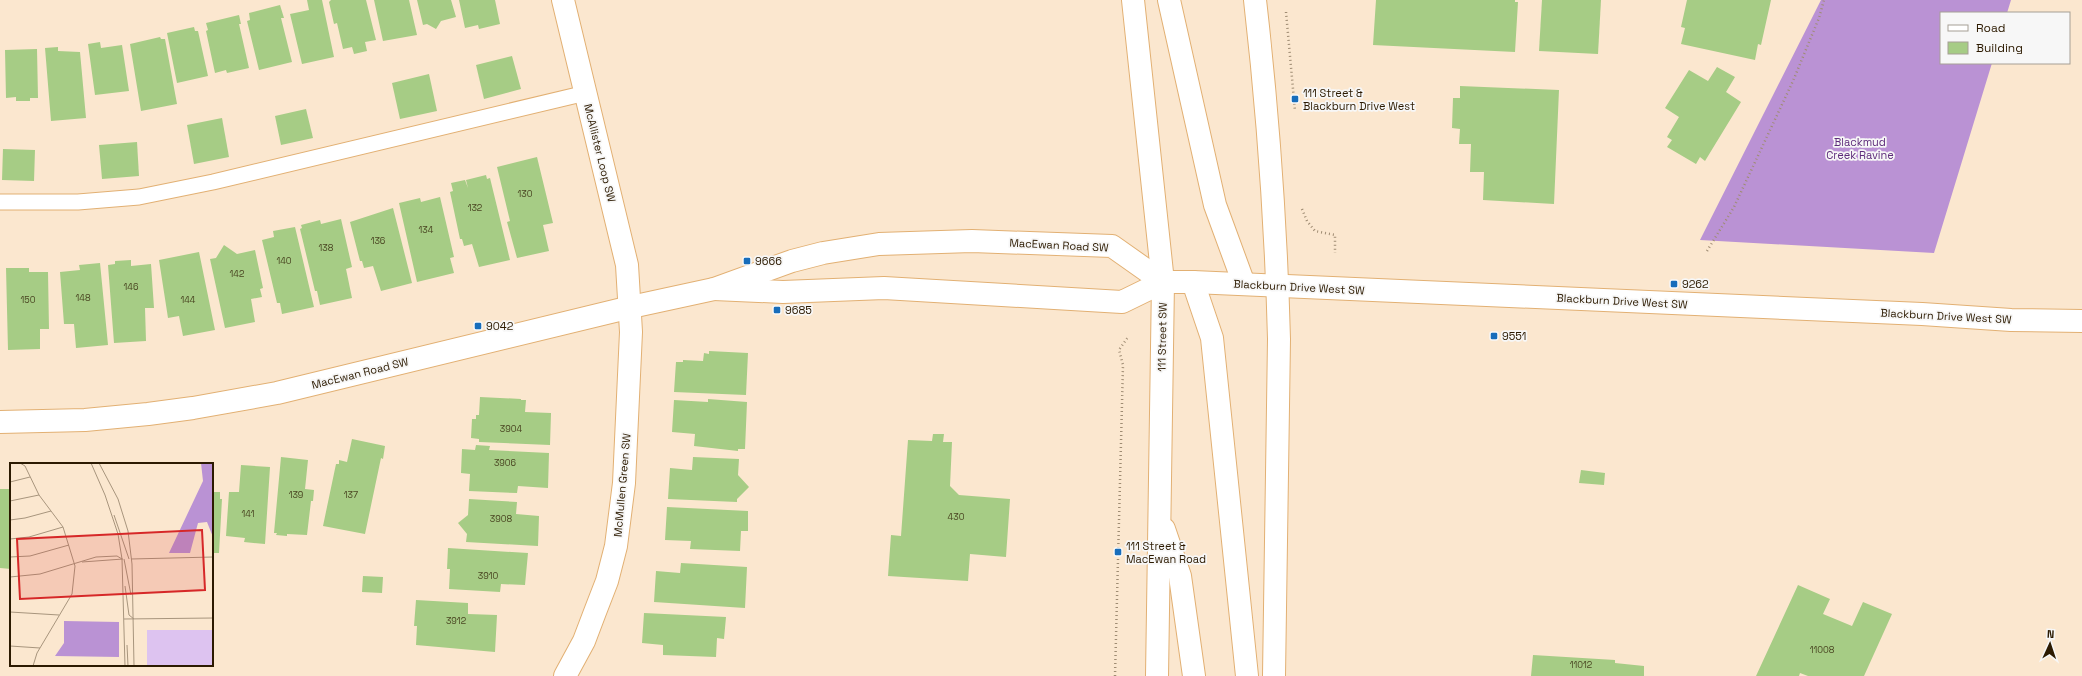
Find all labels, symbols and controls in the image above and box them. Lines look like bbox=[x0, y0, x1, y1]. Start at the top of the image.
legend bbox=[1940, 12, 2070, 64]
text: Road bbox=[1976, 20, 2005, 36]
text: Building bbox=[1976, 40, 2023, 56]
place label: 111 Street & Blackburn Drive West bbox=[1303, 86, 1415, 113]
marker: 111 Street & Blackburn Drive West bbox=[1290, 94, 1300, 104]
street label: McAllister Loop SW bbox=[581, 102, 619, 204]
park label: Blackmud Creek Ravine bbox=[1826, 135, 1894, 162]
house number: 130 bbox=[518, 188, 533, 200]
house number: 132 bbox=[468, 202, 482, 214]
house number: 134 bbox=[419, 224, 434, 236]
house number: 136 bbox=[371, 235, 386, 247]
street label: MacEwan Road SW bbox=[1009, 235, 1109, 255]
house number: 138 bbox=[319, 242, 334, 254]
place label: 9666 bbox=[755, 254, 782, 268]
house number: 140 bbox=[276, 255, 292, 267]
marker: 9666 bbox=[742, 256, 752, 266]
house number: 142 bbox=[230, 268, 244, 280]
street label: Blackburn Drive West SW bbox=[1233, 277, 1365, 297]
place label: 9262 bbox=[1682, 277, 1709, 291]
marker: 9262 bbox=[1669, 279, 1679, 289]
house number: 146 bbox=[124, 281, 139, 293]
street label: Blackburn Drive West SW bbox=[1556, 291, 1688, 311]
house number: 148 bbox=[76, 292, 91, 304]
house number: 150 bbox=[21, 294, 36, 306]
house number: 144 bbox=[180, 294, 196, 306]
street label: 111 Street SW bbox=[1154, 302, 1170, 372]
place label: 9685 bbox=[785, 303, 812, 317]
marker: 9685 bbox=[772, 305, 782, 315]
street label: Blackburn Drive West SW bbox=[1880, 306, 2012, 326]
place label: 9042 bbox=[486, 319, 514, 333]
marker: 9042 bbox=[473, 321, 483, 331]
place label: 9551 bbox=[1502, 329, 1526, 343]
marker: 9551 bbox=[1489, 331, 1499, 341]
street label: MacEwan Road SW bbox=[310, 354, 410, 392]
house number: 3904 bbox=[500, 423, 523, 435]
street label: McMullen Green SW bbox=[610, 432, 634, 537]
house number: 3906 bbox=[494, 457, 517, 469]
inset map bbox=[10, 463, 213, 666]
house number: 139 bbox=[289, 489, 303, 501]
house number: 137 bbox=[344, 489, 358, 501]
house number: 141 bbox=[242, 508, 255, 520]
house number: 430 bbox=[948, 511, 965, 523]
house number: 3908 bbox=[490, 513, 513, 525]
place label: 111 Street & MacEwan Road bbox=[1126, 539, 1206, 566]
marker: 111 Street & MacEwan Road bbox=[1113, 547, 1123, 557]
house number: 3910 bbox=[478, 570, 498, 582]
house number: 3912 bbox=[446, 615, 466, 627]
north arrow bbox=[2030, 624, 2070, 664]
text: N bbox=[2046, 627, 2055, 641]
house number: 11008 bbox=[1810, 644, 1835, 656]
house number: 11012 bbox=[1570, 659, 1592, 671]

